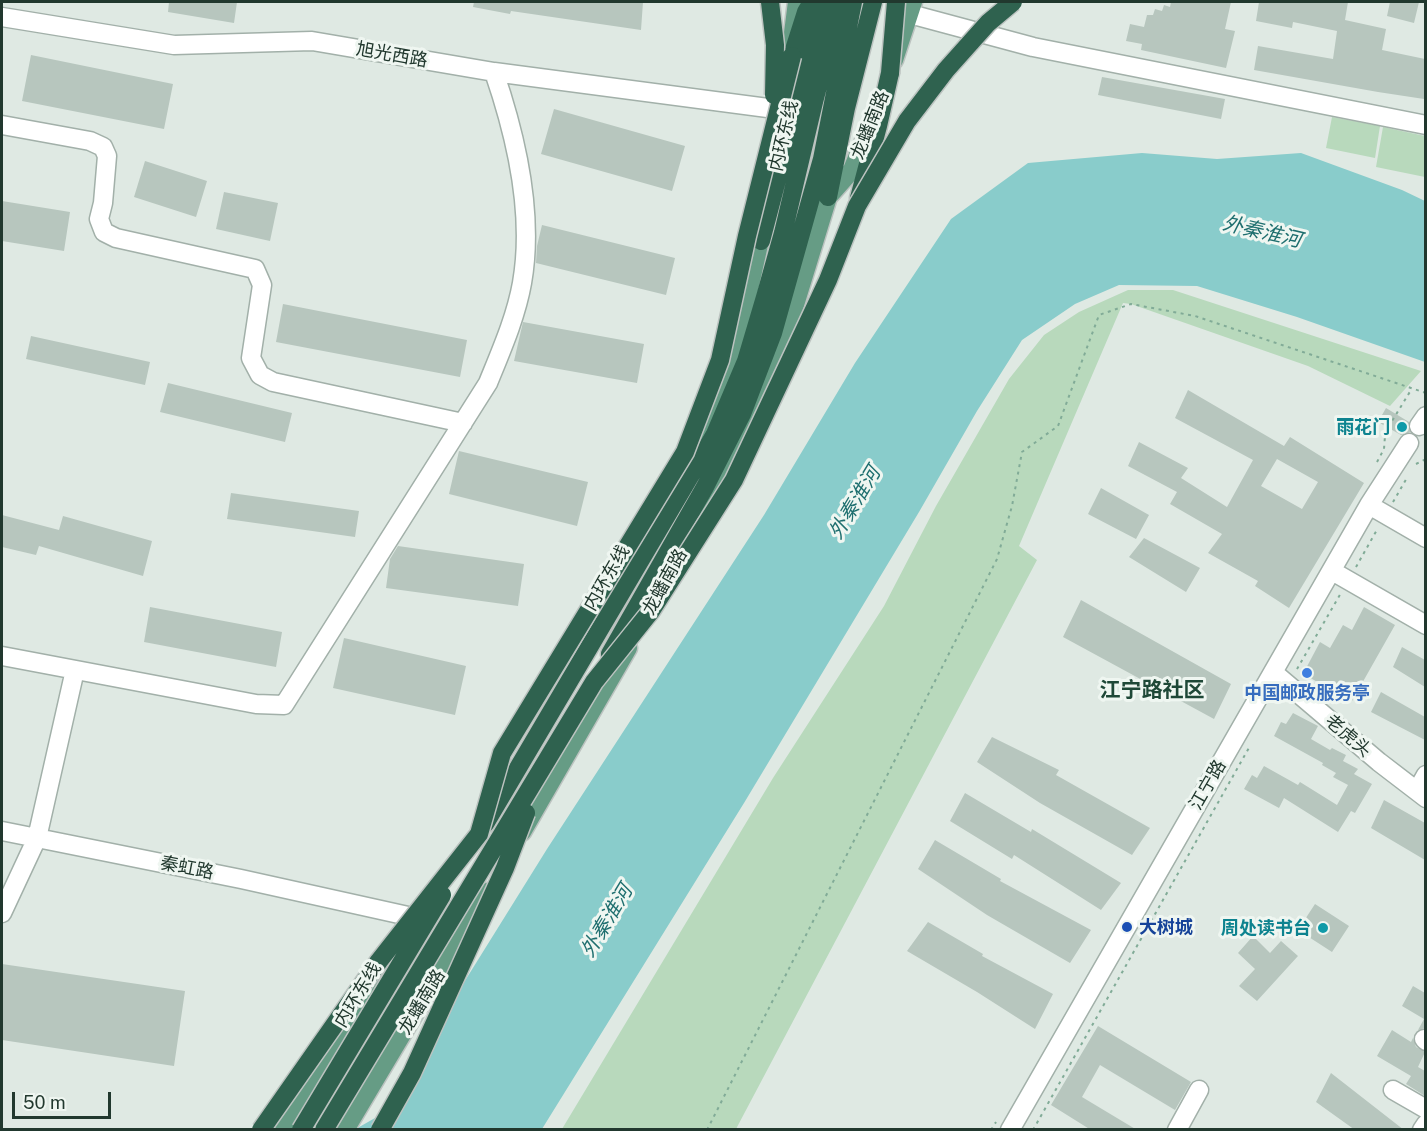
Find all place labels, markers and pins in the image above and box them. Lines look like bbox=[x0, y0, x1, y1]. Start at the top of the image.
place label: 雨花门 bbox=[1336, 416, 1390, 438]
marker: 雨花门 bbox=[1395, 420, 1409, 434]
marker: 中国邮政服务亭 bbox=[1300, 666, 1314, 680]
place label: 中国邮政服务亭 bbox=[1244, 682, 1370, 704]
place label: 大树城 bbox=[1139, 916, 1193, 938]
place label: 周处读书台 bbox=[1221, 917, 1311, 939]
marker: 大树城 bbox=[1120, 920, 1134, 934]
marker: 周处读书台 bbox=[1316, 921, 1330, 935]

